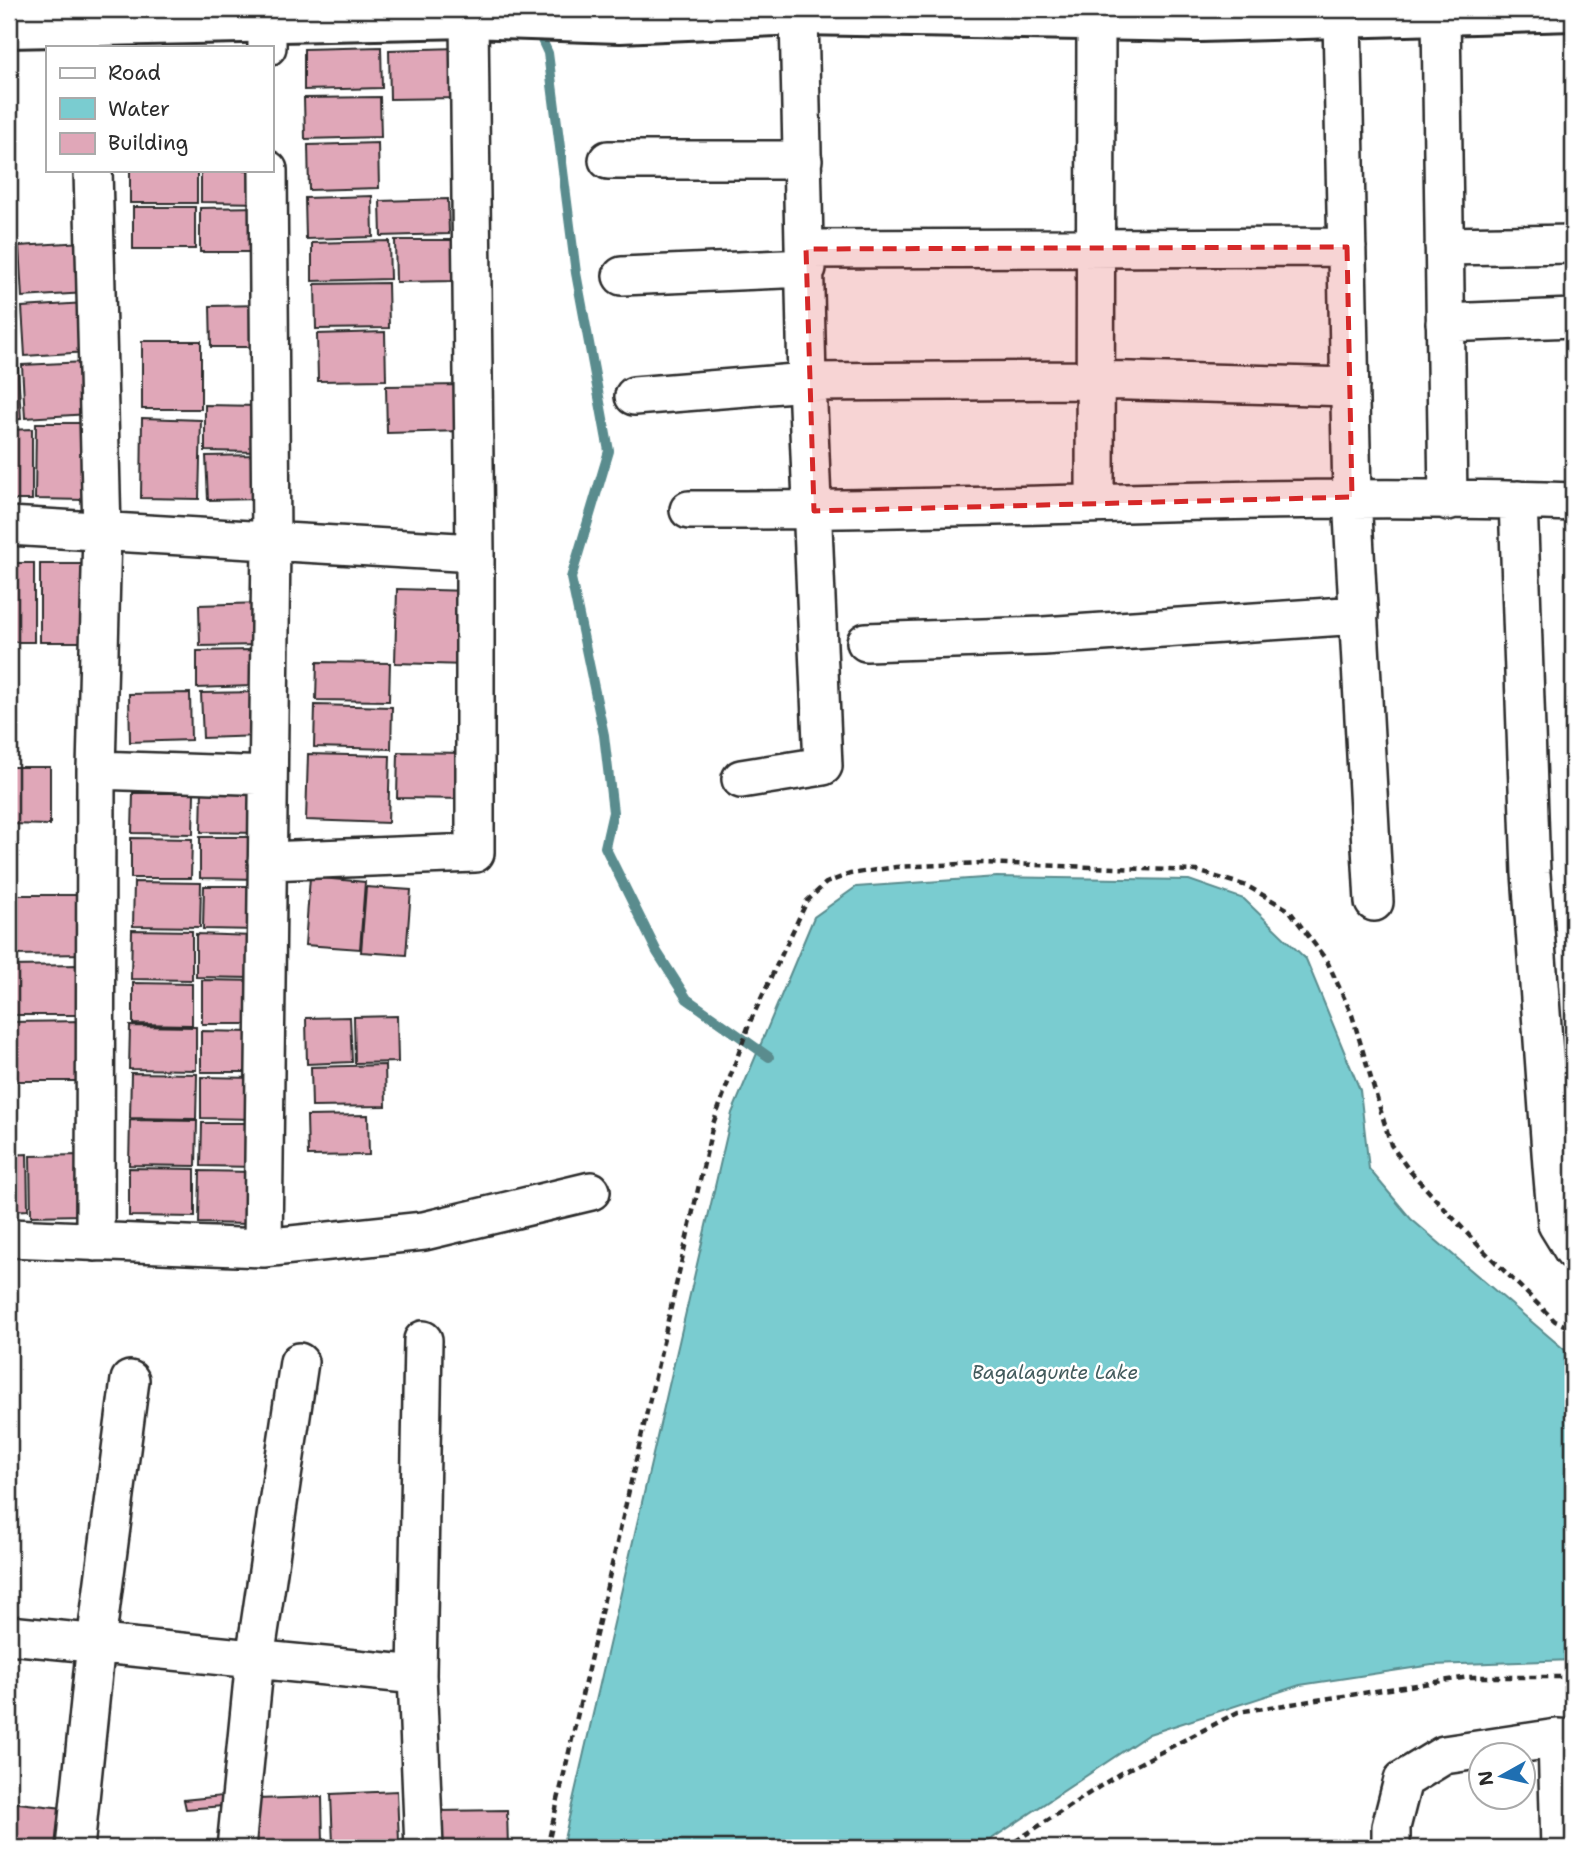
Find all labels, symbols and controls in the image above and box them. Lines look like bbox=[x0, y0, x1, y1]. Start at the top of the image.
legend bbox=[46, 46, 273, 172]
text: Road bbox=[108, 59, 161, 87]
text: Water bbox=[108, 95, 170, 123]
text: Building bbox=[108, 129, 188, 157]
water label: Bagalagunte Lake bbox=[972, 1360, 1138, 1385]
north arrow bbox=[1466, 1742, 1536, 1812]
text: N bbox=[1472, 1769, 1499, 1787]

